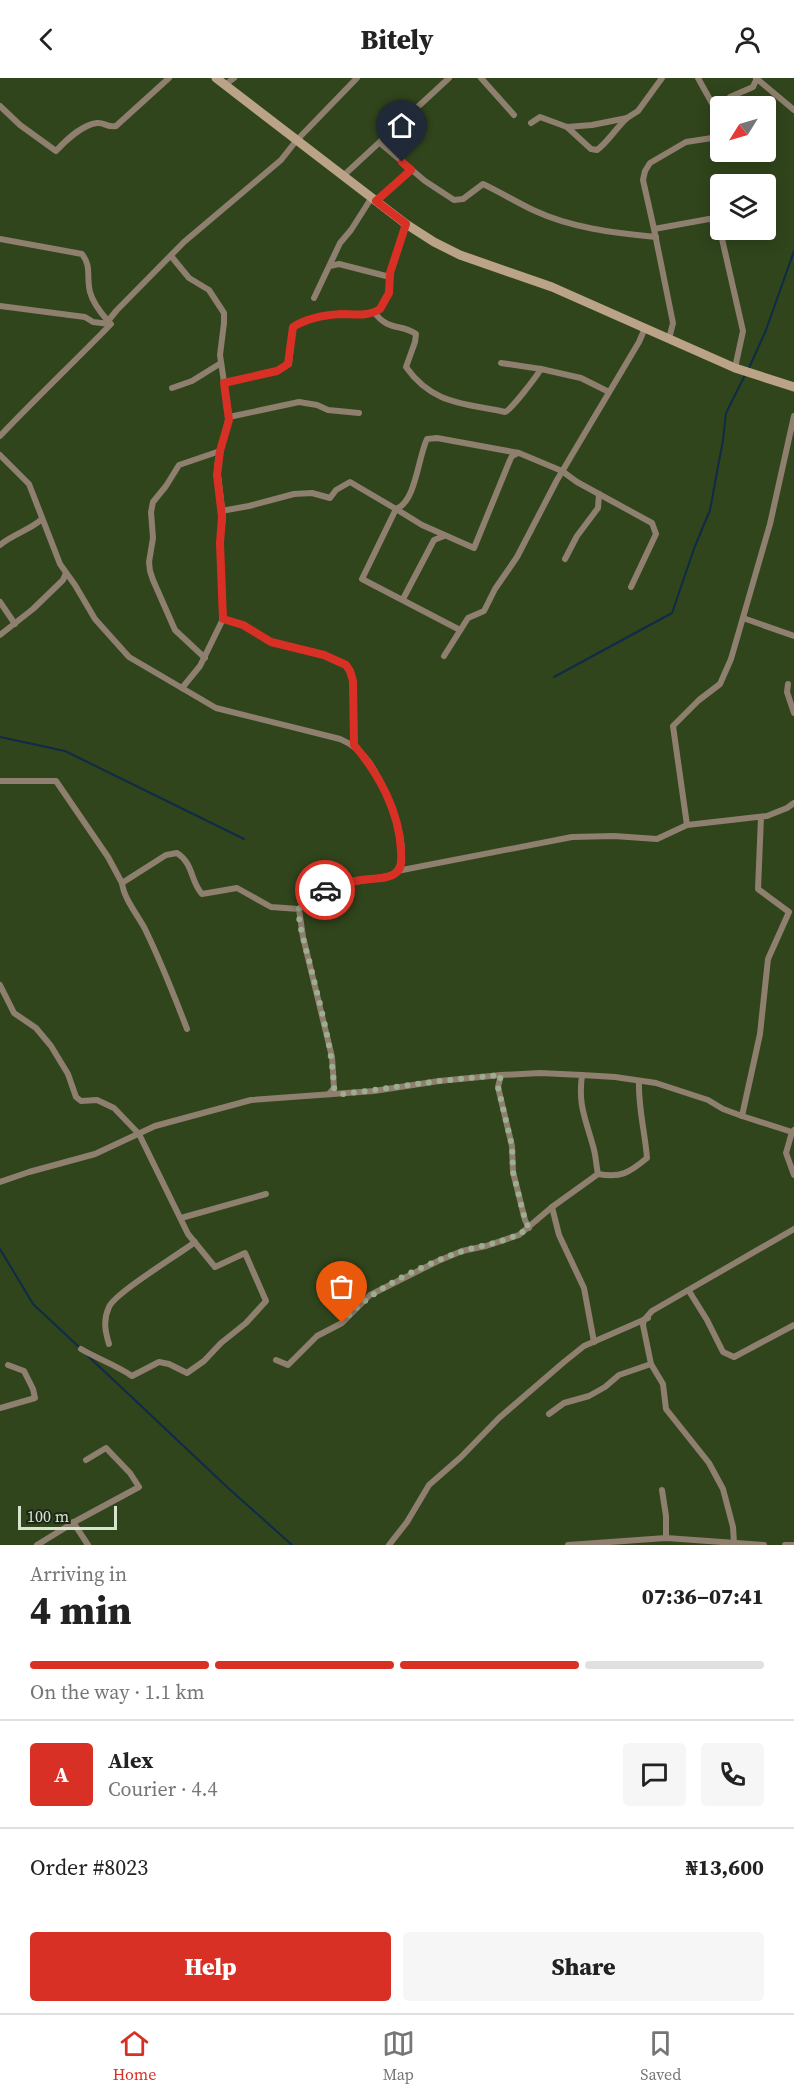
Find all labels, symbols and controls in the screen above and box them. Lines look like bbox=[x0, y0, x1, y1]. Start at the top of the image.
text: Bitely bbox=[361, 21, 433, 58]
icon: back bbox=[30, 23, 63, 56]
icon: person bbox=[731, 23, 764, 56]
north arrow bbox=[710, 96, 776, 162]
map controls bbox=[710, 96, 776, 240]
pin bbox=[376, 100, 427, 162]
icon: home bbox=[385, 109, 418, 142]
button: layers bbox=[710, 174, 776, 240]
courier bbox=[295, 860, 355, 920]
icon: car bbox=[309, 874, 342, 907]
pin bbox=[316, 1261, 367, 1323]
icon: bag bbox=[325, 1270, 358, 1303]
scale bar bbox=[18, 1503, 117, 1530]
text: 100 m bbox=[27, 1505, 69, 1527]
text: Arriving in bbox=[30, 1560, 127, 1588]
text: 07:36–07:41 bbox=[642, 1581, 764, 1611]
text: 4 min bbox=[30, 1584, 132, 1637]
text: On the way · 1.1 km bbox=[30, 1678, 204, 1706]
button: chat bbox=[623, 1743, 686, 1806]
button: phone bbox=[701, 1743, 764, 1806]
text: Alex bbox=[108, 1745, 153, 1775]
text: A bbox=[54, 1759, 69, 1789]
text: Courier · 4.4 bbox=[108, 1775, 217, 1803]
text: Order #8023 bbox=[30, 1852, 148, 1882]
text: ₦13,600 bbox=[686, 1852, 764, 1882]
button: Help bbox=[30, 1932, 391, 2001]
button: Share bbox=[403, 1932, 764, 2001]
tab: Home bbox=[113, 2027, 156, 2085]
tab: Map bbox=[382, 2027, 415, 2085]
tab: Saved bbox=[640, 2027, 681, 2085]

